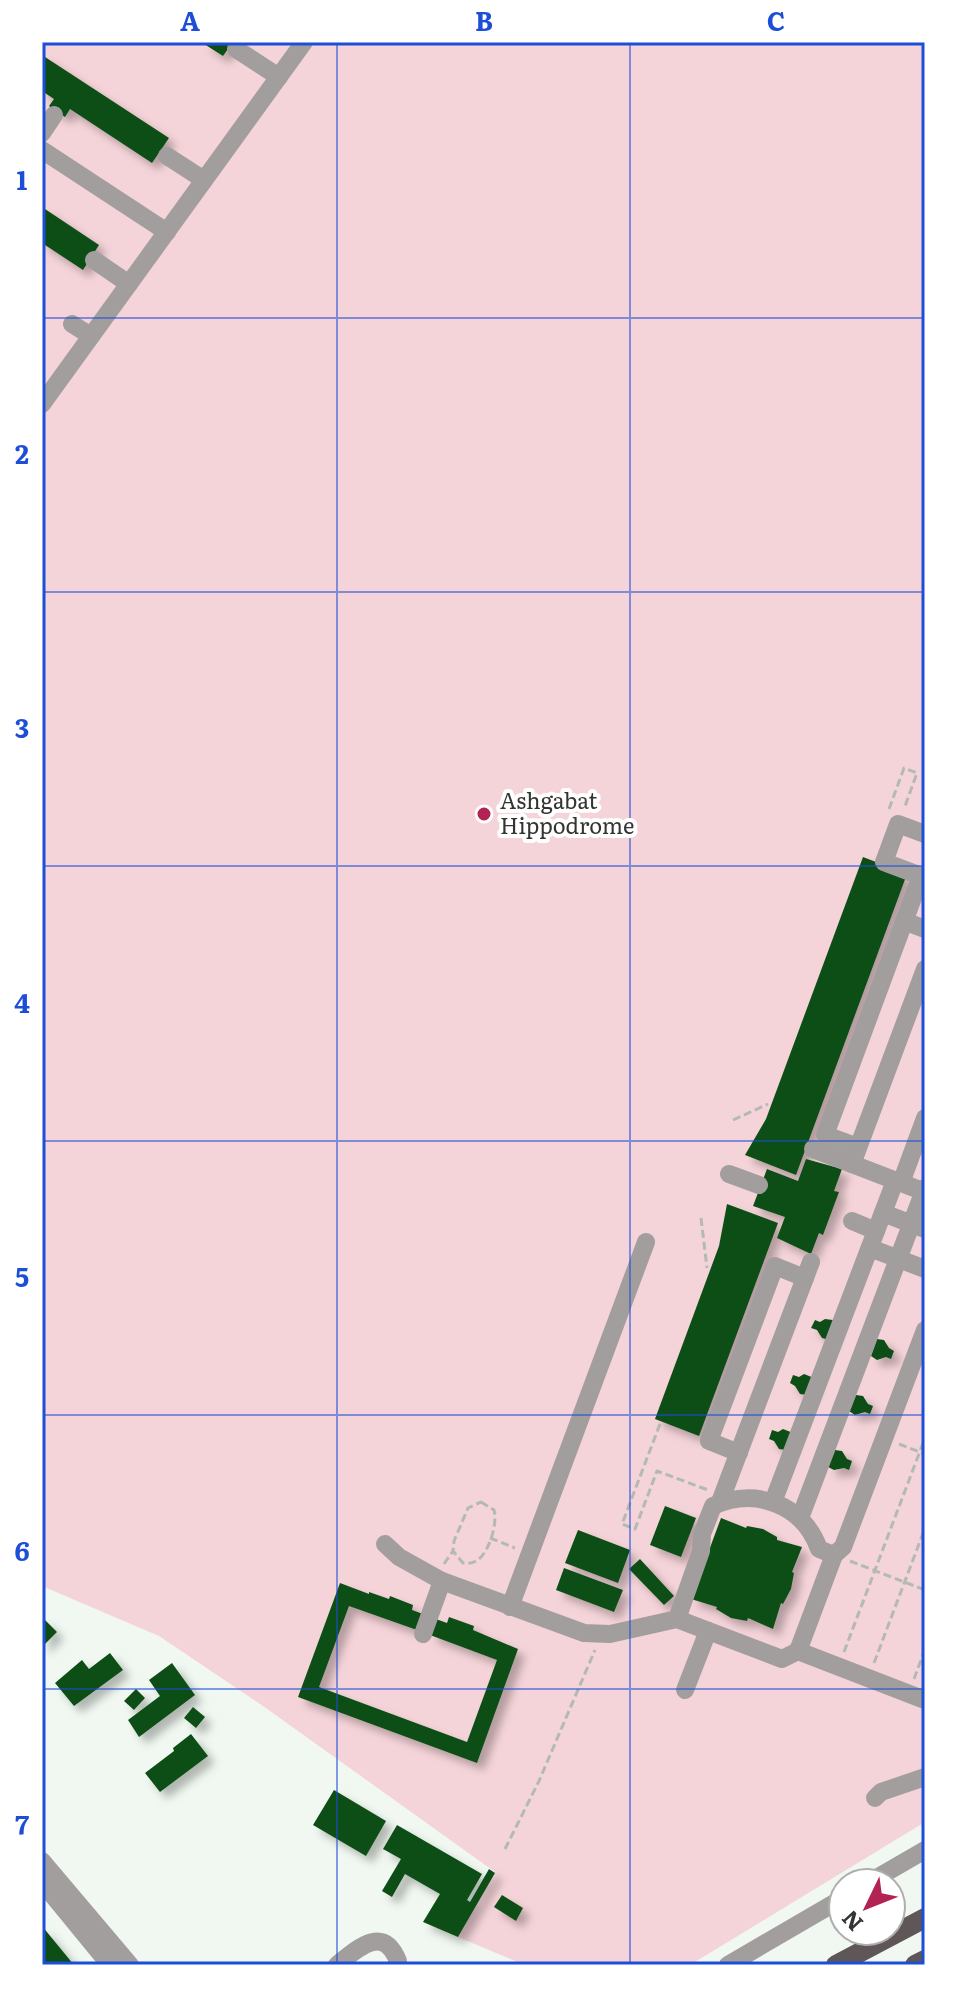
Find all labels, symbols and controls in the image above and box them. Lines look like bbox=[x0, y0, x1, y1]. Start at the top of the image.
text: A bbox=[180, 0, 200, 39]
text: B bbox=[475, 0, 493, 39]
text: C bbox=[767, 0, 785, 39]
text: 1 bbox=[17, 159, 28, 198]
text: 2 bbox=[15, 433, 29, 472]
text: 3 bbox=[15, 707, 29, 746]
place label: Ashgabat Hippodrome bbox=[500, 783, 634, 841]
marker: Ashgabat Hippodrome bbox=[475, 805, 493, 823]
text: 4 bbox=[14, 982, 30, 1021]
text: 5 bbox=[15, 1256, 29, 1295]
text: 6 bbox=[14, 1530, 30, 1569]
text: 7 bbox=[15, 1804, 29, 1843]
north arrow bbox=[827, 1867, 907, 1947]
text: N bbox=[833, 1904, 870, 1940]

